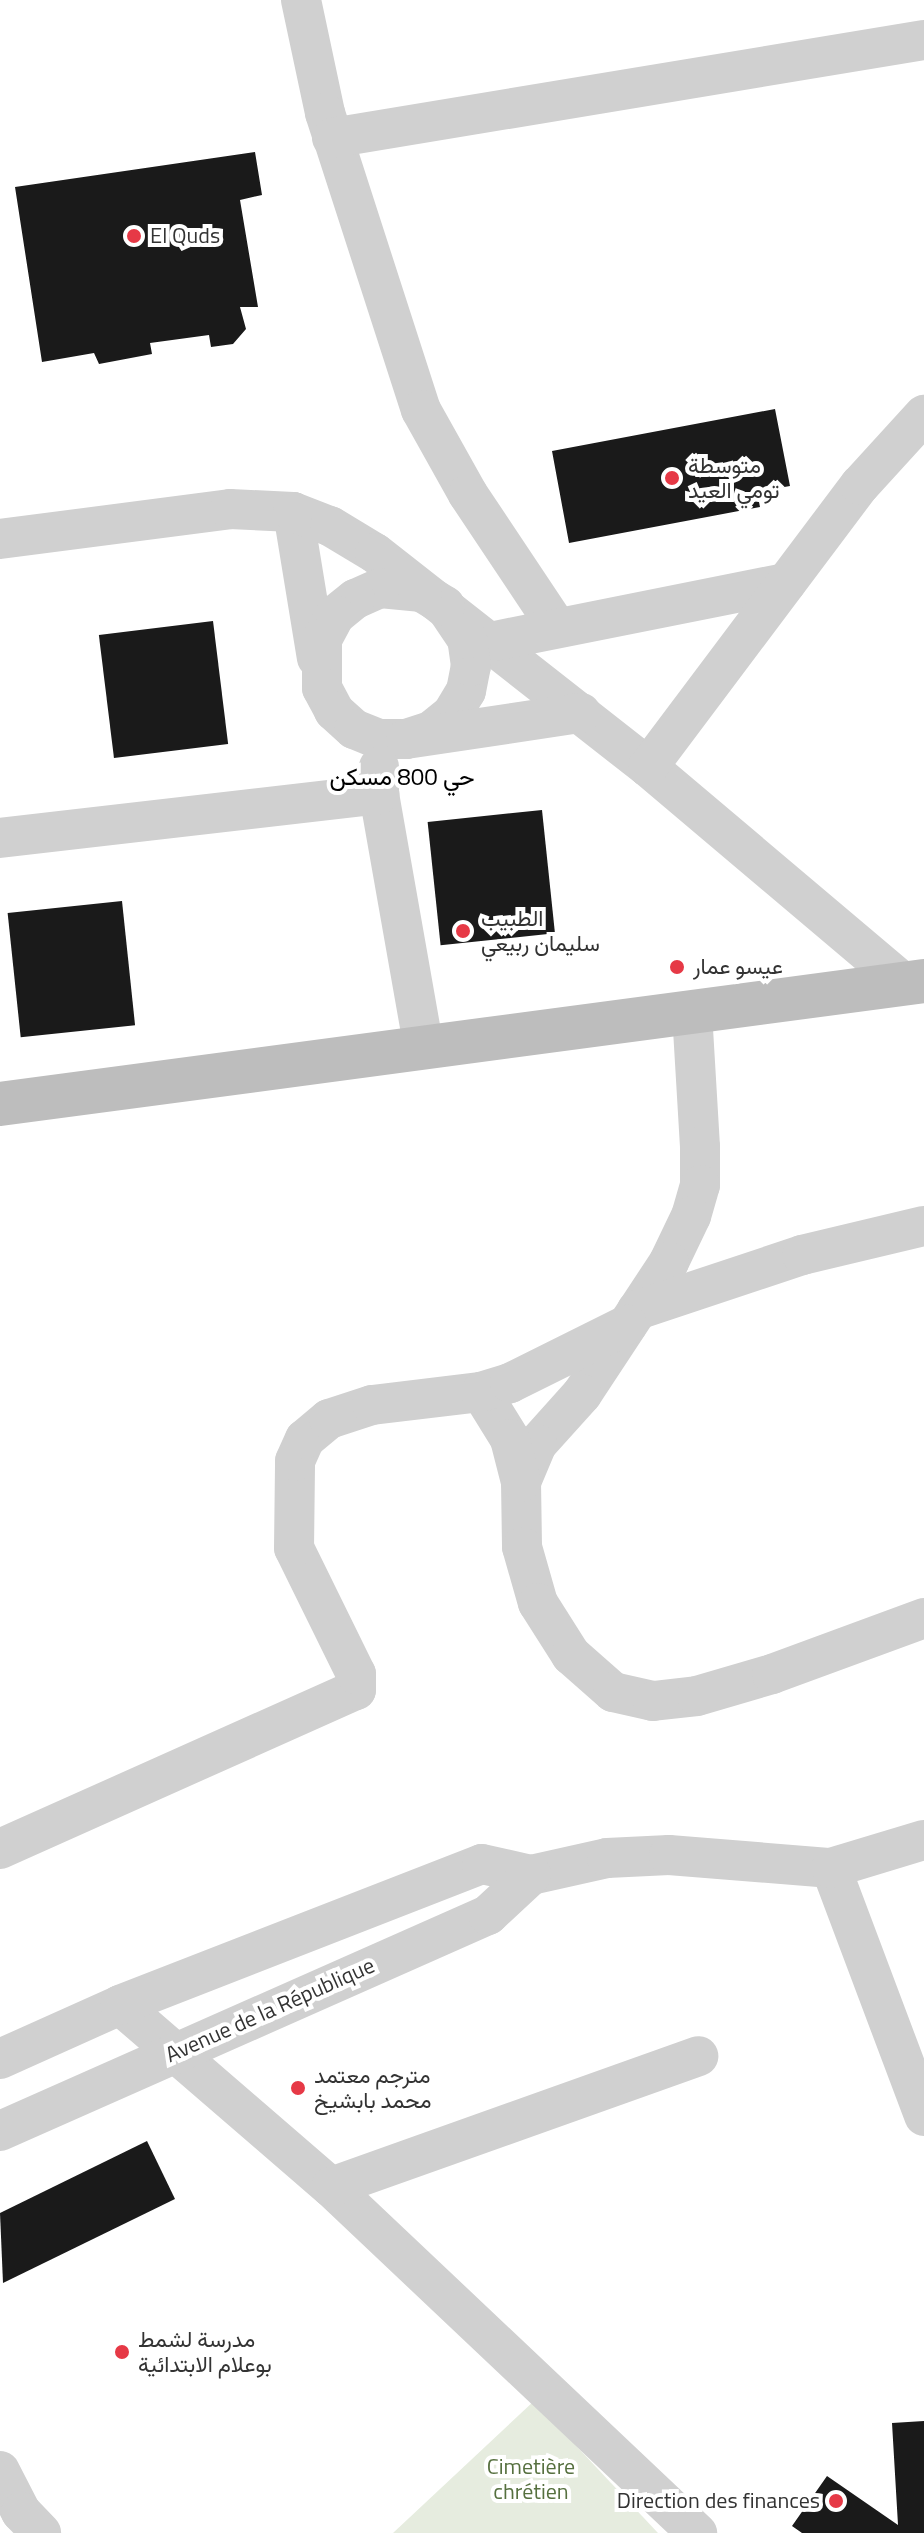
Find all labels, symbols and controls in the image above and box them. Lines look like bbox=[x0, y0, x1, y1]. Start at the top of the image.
place label: El Quds bbox=[150, 223, 220, 249]
marker: El Quds bbox=[125, 227, 143, 245]
place label: متوسطة تومي العيد bbox=[688, 452, 780, 504]
marker: متوسطة تومي العيد bbox=[663, 469, 681, 487]
district label: حي 800 مسكن bbox=[329, 763, 475, 791]
place label: الطبيب سليمان ربيعي bbox=[481, 905, 600, 956]
marker: الطبيب سليمان ربيعي bbox=[452, 920, 474, 942]
place label: عيسو عمار bbox=[693, 954, 783, 980]
marker: عيسو عمار bbox=[668, 958, 686, 976]
street label: Avenue de la République bbox=[162, 1952, 378, 2068]
place label: مترجم معتمد محمد بابشيخ bbox=[314, 2062, 431, 2114]
marker: مترجم معتمد محمد بابشيخ bbox=[289, 2079, 307, 2097]
place label: مدرسة لشمط بوعلام الابتدائية bbox=[138, 2326, 272, 2378]
marker: مدرسة لشمط بوعلام الابتدائية bbox=[113, 2343, 131, 2361]
park label: Cimetière chrétien bbox=[487, 2453, 575, 2504]
place label: Direction des finances bbox=[617, 2488, 820, 2514]
marker: Direction des finances bbox=[827, 2492, 845, 2510]

